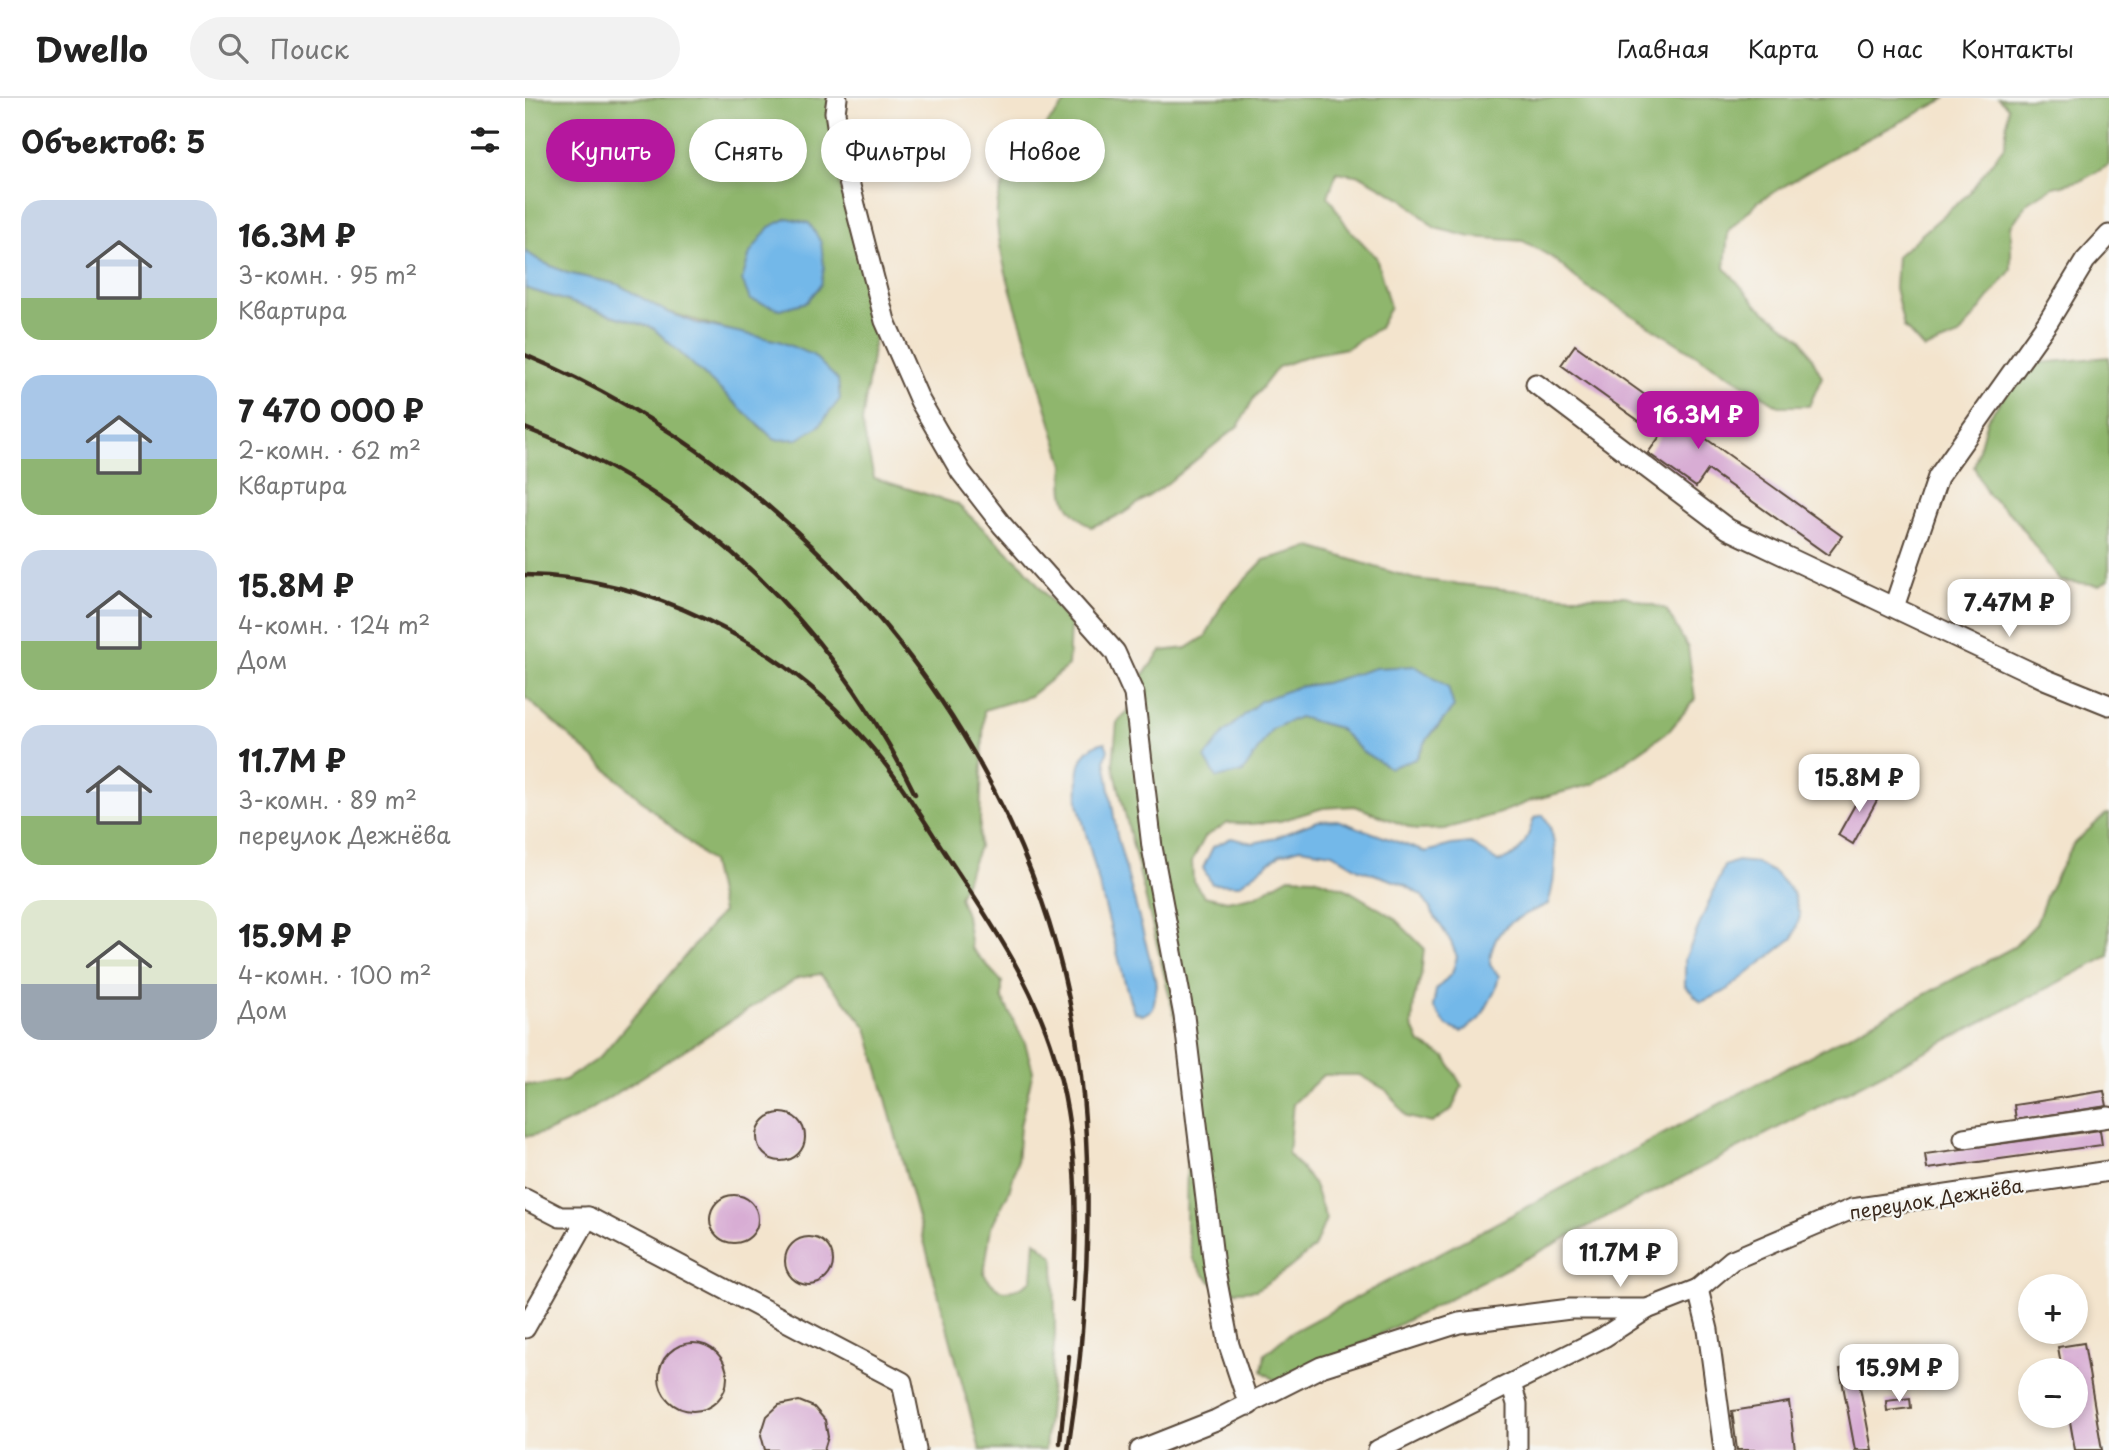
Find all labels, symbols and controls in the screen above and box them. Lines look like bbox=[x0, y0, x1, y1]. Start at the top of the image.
search box bbox=[190, 17, 680, 80]
text: Dwello bbox=[35, 23, 148, 73]
icon: search bbox=[214, 29, 252, 67]
text: Поиск bbox=[270, 29, 349, 68]
text: Главная bbox=[1617, 30, 1710, 66]
text: Карта bbox=[1748, 30, 1818, 66]
text: О нас bbox=[1856, 30, 1923, 66]
text: Контакты bbox=[1961, 30, 2074, 66]
text: Объектов: 5 bbox=[21, 118, 206, 163]
chip: Купить bbox=[546, 119, 675, 182]
chip: Снять bbox=[689, 119, 807, 182]
chip: Фильтры bbox=[821, 119, 971, 182]
chip: Новое bbox=[985, 119, 1105, 182]
icon: filters bbox=[466, 121, 504, 159]
text: 16.3M ₽ bbox=[238, 212, 356, 257]
icon: home bbox=[77, 228, 161, 312]
text: 3-комн. · 95 m² bbox=[238, 257, 417, 292]
text: Квартира bbox=[238, 292, 346, 327]
text: 7 470 000 ₽ bbox=[238, 387, 424, 432]
pin: 16.3M ₽ bbox=[1633, 392, 1763, 451]
text: 16.3M ₽ bbox=[1653, 396, 1743, 431]
icon: home bbox=[77, 403, 161, 487]
text: 2-комн. · 62 m² bbox=[238, 432, 421, 467]
text: Квартира bbox=[238, 467, 346, 502]
text: 15.8M ₽ bbox=[238, 562, 354, 607]
icon: home bbox=[77, 578, 161, 662]
pin: 7.47M ₽ bbox=[1944, 580, 2074, 639]
text: 7.47M ₽ bbox=[1963, 584, 2055, 619]
text: 4-комн. · 124 m² bbox=[238, 607, 430, 642]
text: Дом bbox=[238, 642, 287, 677]
text: 11.7M ₽ bbox=[238, 737, 346, 782]
icon: home bbox=[77, 753, 161, 837]
pin: 15.8M ₽ bbox=[1794, 754, 1924, 814]
text: 15.8M ₽ bbox=[1815, 759, 1903, 794]
text: 3-комн. · 89 m² bbox=[238, 782, 417, 817]
text: переулок Дежнёва bbox=[238, 817, 451, 852]
text: 15.9M ₽ bbox=[238, 912, 351, 957]
icon: home bbox=[77, 928, 161, 1012]
text: 4-комн. · 100 m² bbox=[238, 957, 432, 992]
text: Дом bbox=[238, 992, 287, 1027]
street label: переулок Дежнёва bbox=[1847, 1170, 2025, 1226]
pin: 11.7M ₽ bbox=[1555, 1230, 1685, 1289]
text: 11.7M ₽ bbox=[1579, 1234, 1661, 1269]
map controls bbox=[2018, 1274, 2088, 1428]
button: + bbox=[2018, 1274, 2088, 1344]
pin: 15.9M ₽ bbox=[1834, 1344, 1964, 1404]
text: 15.9M ₽ bbox=[1856, 1349, 1942, 1384]
button: − bbox=[2018, 1358, 2088, 1428]

